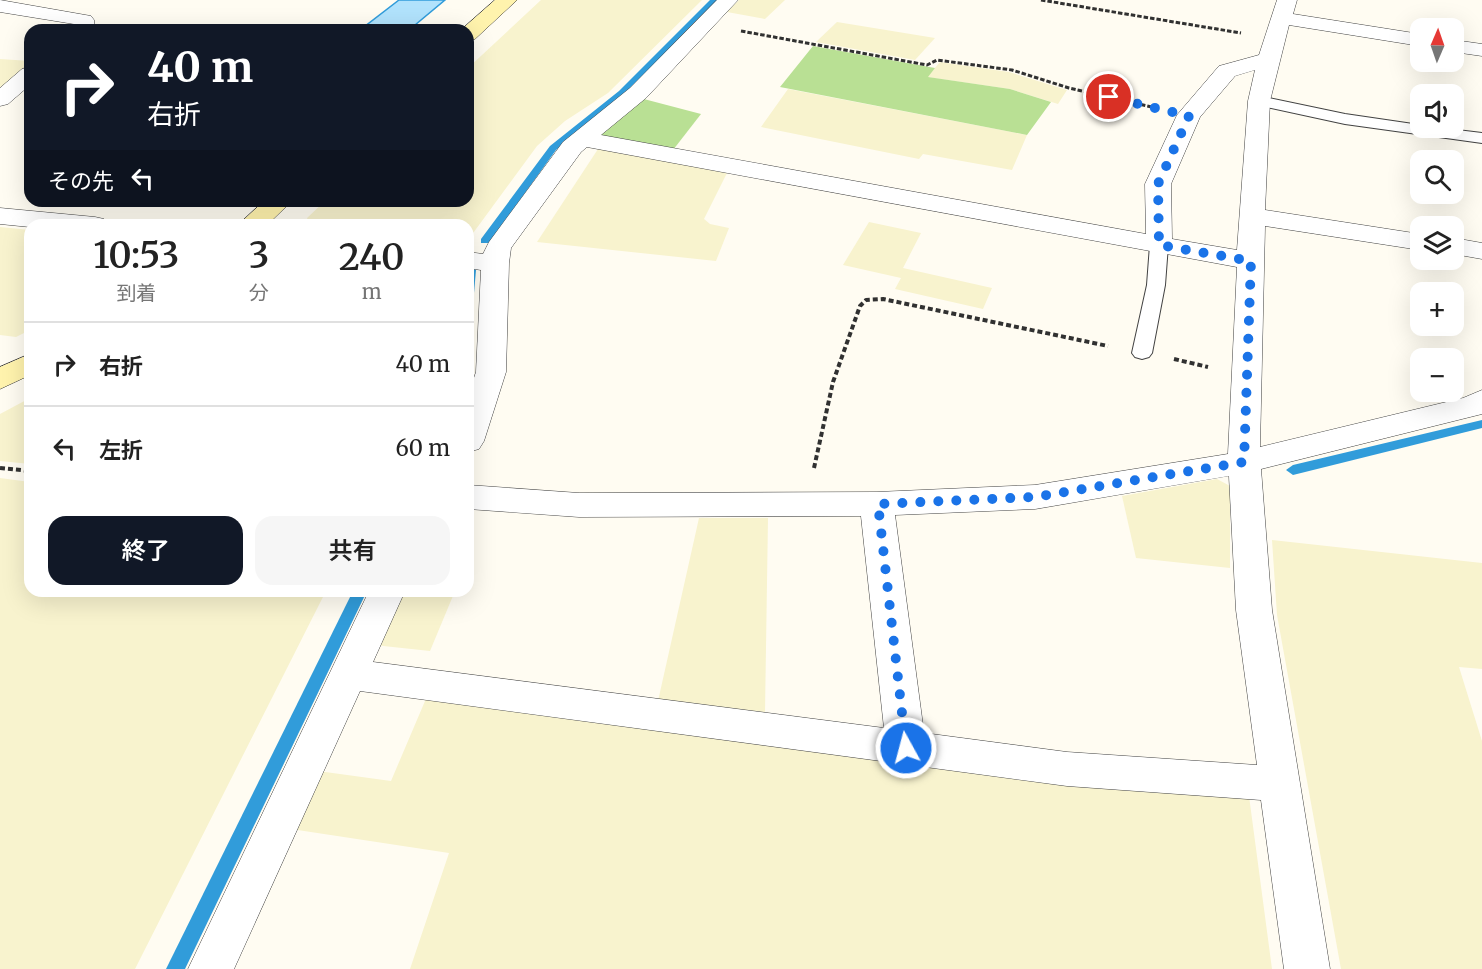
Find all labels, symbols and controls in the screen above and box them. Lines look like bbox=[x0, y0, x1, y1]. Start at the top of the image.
north arrow bbox=[1410, 18, 1464, 72]
map controls bbox=[1410, 18, 1464, 402]
text: 40 m bbox=[147, 41, 253, 93]
icon: right bbox=[48, 48, 126, 126]
pin bbox=[1083, 71, 1134, 122]
icon: arrive bbox=[1092, 80, 1125, 113]
button: sound bbox=[1410, 84, 1464, 138]
text: 右折 bbox=[147, 97, 201, 131]
button: search bbox=[1410, 150, 1464, 204]
icon: left bbox=[126, 162, 159, 195]
text: その先 bbox=[48, 167, 114, 195]
button: layers bbox=[1410, 216, 1464, 270]
text: 10:53 bbox=[93, 233, 179, 278]
text: 3 bbox=[249, 233, 269, 278]
text: 240 bbox=[339, 235, 405, 280]
text: m bbox=[362, 279, 382, 304]
text: 到着 bbox=[116, 280, 156, 305]
text: 分 bbox=[249, 280, 269, 305]
button: + bbox=[1410, 282, 1464, 336]
icon: right bbox=[48, 348, 81, 381]
button: − bbox=[1410, 348, 1464, 402]
text: 40 m bbox=[395, 350, 450, 378]
text: 右折 bbox=[99, 352, 143, 380]
icon: left bbox=[48, 432, 81, 465]
text: 60 m bbox=[396, 434, 450, 462]
text: 左折 bbox=[99, 436, 143, 464]
button: 終了 bbox=[48, 516, 243, 585]
button: 共有 bbox=[255, 516, 450, 585]
position arrow bbox=[874, 716, 938, 780]

